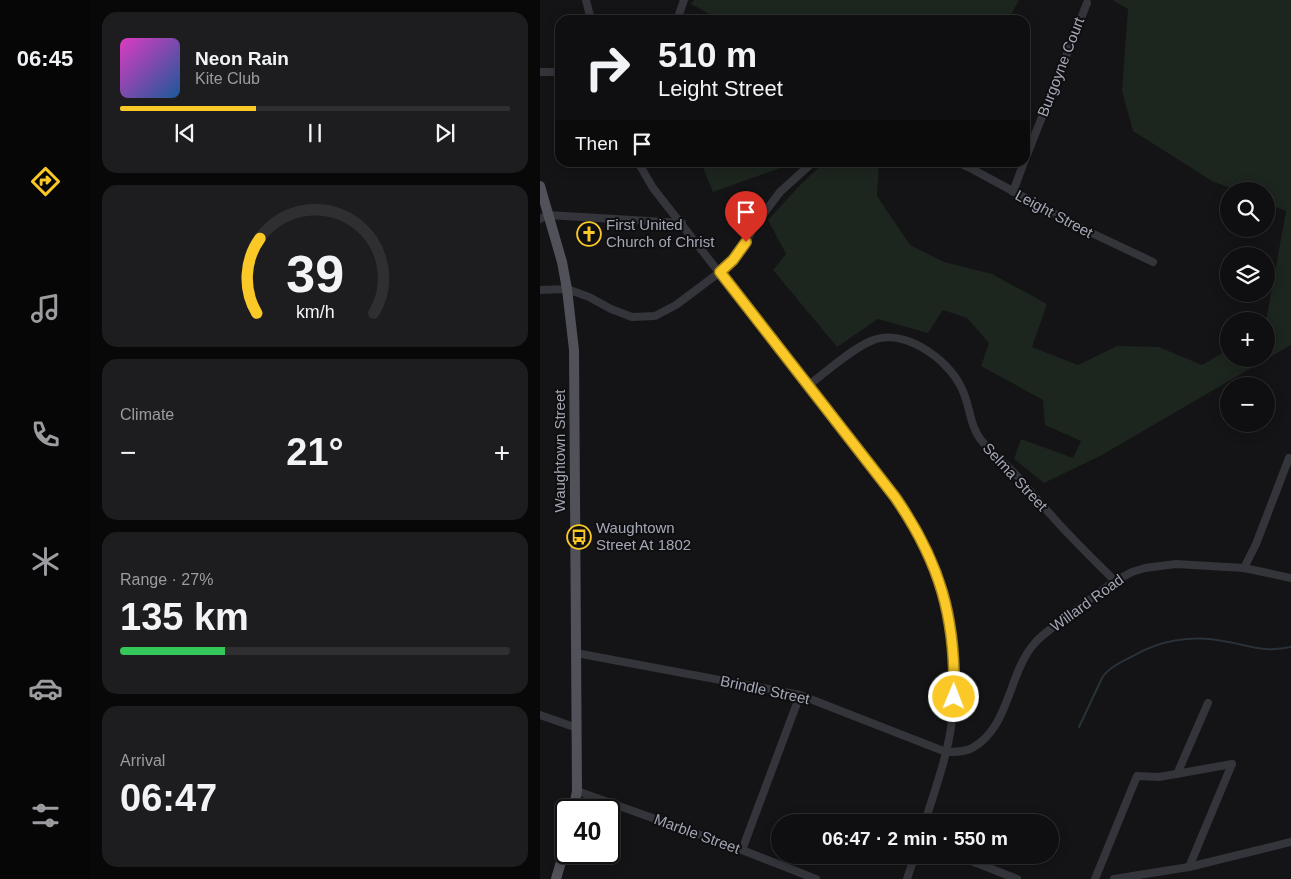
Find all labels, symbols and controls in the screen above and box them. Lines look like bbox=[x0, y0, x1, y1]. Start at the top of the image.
street label: Burgoyne Court bbox=[1034, 14, 1088, 119]
icon: right bbox=[575, 35, 640, 100]
text: 510 m bbox=[658, 35, 757, 74]
text: 06:45 bbox=[17, 46, 73, 71]
text: Neon Rain bbox=[195, 48, 289, 69]
text: Kite Club bbox=[195, 70, 260, 87]
text: Leight Street bbox=[658, 76, 783, 101]
icon: previous bbox=[171, 119, 199, 147]
icon: pause bbox=[301, 119, 329, 147]
icon: next bbox=[431, 119, 459, 147]
icon: arrive bbox=[628, 130, 656, 158]
text: Then bbox=[575, 133, 618, 154]
icon: directions bbox=[28, 164, 63, 199]
map controls bbox=[1220, 182, 1275, 432]
button: search bbox=[1220, 182, 1275, 237]
street label: Leight Street bbox=[1013, 186, 1097, 241]
pin bbox=[725, 191, 767, 242]
icon: arrive bbox=[732, 198, 760, 226]
place label: First United Church of Christ bbox=[606, 216, 715, 250]
church icon: First United Church of Christ bbox=[576, 221, 602, 247]
text: 39 bbox=[286, 245, 344, 303]
button: layers bbox=[1220, 247, 1275, 302]
icon: music bbox=[28, 291, 63, 326]
text: km/h bbox=[296, 302, 334, 322]
button: + bbox=[1220, 312, 1275, 367]
button: − bbox=[1220, 377, 1275, 432]
street label: Waughtown Street bbox=[551, 389, 568, 512]
text: Climate bbox=[120, 406, 174, 423]
icon: phone bbox=[28, 417, 63, 452]
text: 21° bbox=[286, 431, 344, 473]
text: − bbox=[120, 437, 136, 468]
text: + bbox=[494, 437, 510, 468]
street label: Selma Street bbox=[980, 439, 1052, 515]
place label: Waughtown Street At 1802 bbox=[596, 519, 691, 553]
bus stop icon: Waughtown Street At 1802 bbox=[566, 524, 592, 550]
icon: climate bbox=[28, 544, 63, 579]
street label: Willard Road bbox=[1047, 570, 1126, 635]
text: Range · 27% bbox=[120, 571, 213, 588]
text: 135 km bbox=[120, 596, 249, 638]
position arrow bbox=[927, 670, 979, 722]
icon: car bbox=[28, 671, 63, 706]
street label: Brindle Street bbox=[719, 672, 812, 707]
text: Arrival bbox=[120, 752, 165, 769]
text: 06:47 bbox=[120, 777, 217, 819]
icon: filters bbox=[28, 798, 63, 833]
speed limit sign: 40 bbox=[555, 799, 620, 864]
street label: Marble Street bbox=[652, 810, 743, 857]
text: 06:47 · 2 min · 550 m bbox=[822, 828, 1008, 849]

